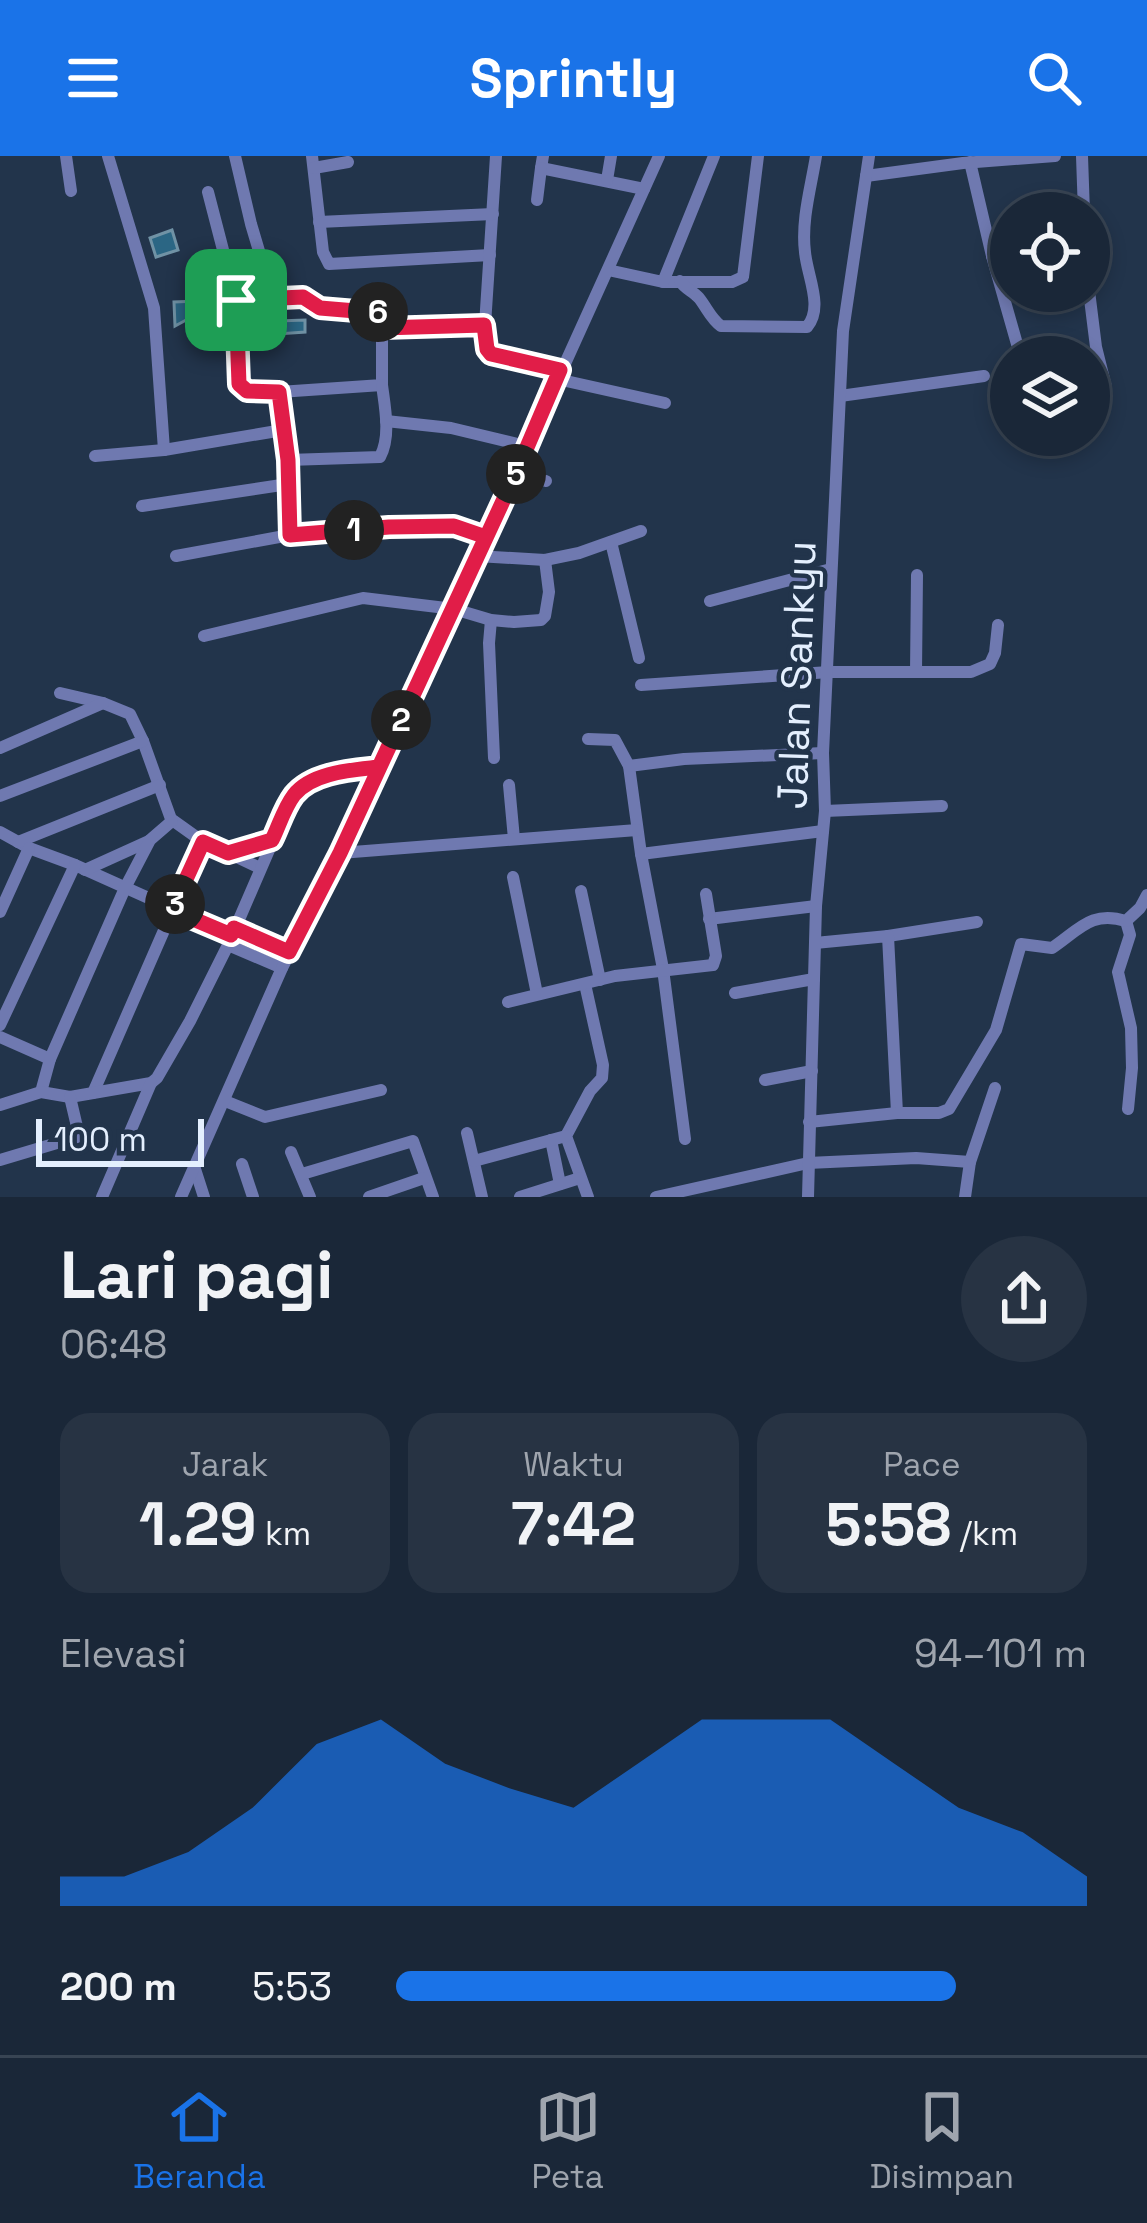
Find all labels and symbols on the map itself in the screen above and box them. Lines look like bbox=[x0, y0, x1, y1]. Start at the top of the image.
pin bbox=[185, 249, 287, 351]
pin: 6 bbox=[348, 282, 408, 342]
pin: 5 bbox=[486, 444, 546, 504]
pin: 1 bbox=[324, 500, 384, 560]
street label: Jalan Sankyu bbox=[765, 540, 828, 810]
pin: 2 bbox=[371, 690, 431, 750]
pin: 3 bbox=[145, 874, 205, 934]
scale bar bbox=[36, 1113, 204, 1166]

